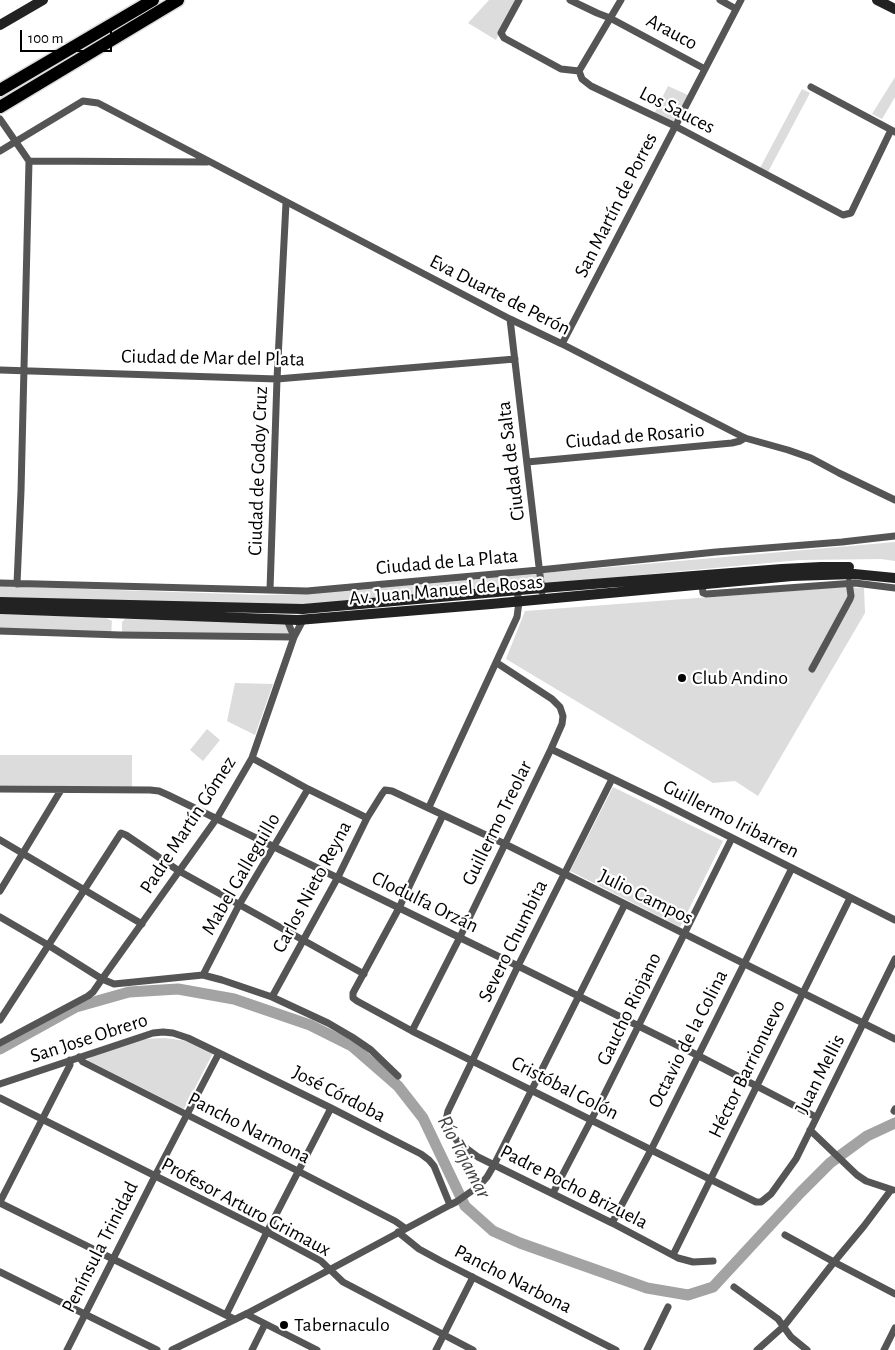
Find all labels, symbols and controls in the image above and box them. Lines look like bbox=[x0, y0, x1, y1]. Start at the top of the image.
street label: Arauco bbox=[642, 9, 702, 55]
scale bar bbox=[22, 20, 115, 52]
text: 100 m bbox=[28, 31, 63, 46]
street label: Los Sauces bbox=[635, 81, 719, 139]
street label: San Martín de Porres bbox=[569, 129, 663, 281]
street label: Eva Duarte de Perón bbox=[426, 249, 574, 341]
street label: Ciudad de Mar del Plata bbox=[121, 344, 305, 372]
street label: Ciudad de Godoy Cruz bbox=[243, 386, 273, 556]
street label: Ciudad de Salta bbox=[492, 400, 530, 522]
street label: Ciudad de Rosario bbox=[565, 418, 705, 454]
street label: Ciudad de La Plata bbox=[375, 544, 519, 580]
street label: Av. Juan Manuel de Rosas bbox=[348, 570, 544, 610]
place label: Club Andino bbox=[692, 666, 788, 690]
marker: Club Andino bbox=[676, 672, 688, 684]
street label: Padre Martín Gómez bbox=[135, 752, 241, 898]
street label: Guillermo Treolar bbox=[456, 757, 538, 889]
street label: Guillermo Iribarren bbox=[659, 774, 803, 864]
street label: Mabel Galleguillo bbox=[196, 809, 286, 939]
street label: Carlos Nieto Reyna bbox=[267, 817, 357, 957]
street label: Julio Campos bbox=[595, 864, 697, 930]
street label: Clodulfa Orzán bbox=[368, 866, 482, 938]
street label: Severo Chumbita bbox=[473, 876, 553, 1006]
street label: Gaucho Riojano bbox=[591, 949, 667, 1069]
street label: Octavio de la Colina bbox=[643, 966, 733, 1112]
street label: Héctor Barrionuevo bbox=[703, 996, 791, 1142]
street label: San Jose Obrero bbox=[27, 1008, 151, 1068]
street label: Juan Mellis bbox=[790, 1030, 850, 1118]
street label: Cristóbal Colón bbox=[507, 1051, 623, 1125]
street label: José Córdoba bbox=[288, 1060, 390, 1128]
street label: Pancho Narmona bbox=[184, 1087, 314, 1169]
water label: Río Tajamar bbox=[432, 1111, 496, 1203]
street label: Padre Pocho Brizuela bbox=[496, 1139, 652, 1235]
street label: Profesor Arturo Grimaux bbox=[157, 1152, 335, 1262]
street label: Península Trinidad bbox=[57, 1177, 143, 1317]
street label: Pancho Narbona bbox=[450, 1239, 576, 1319]
place label: Tabernaculo bbox=[294, 1313, 390, 1337]
marker: Tabernaculo bbox=[278, 1319, 290, 1331]

